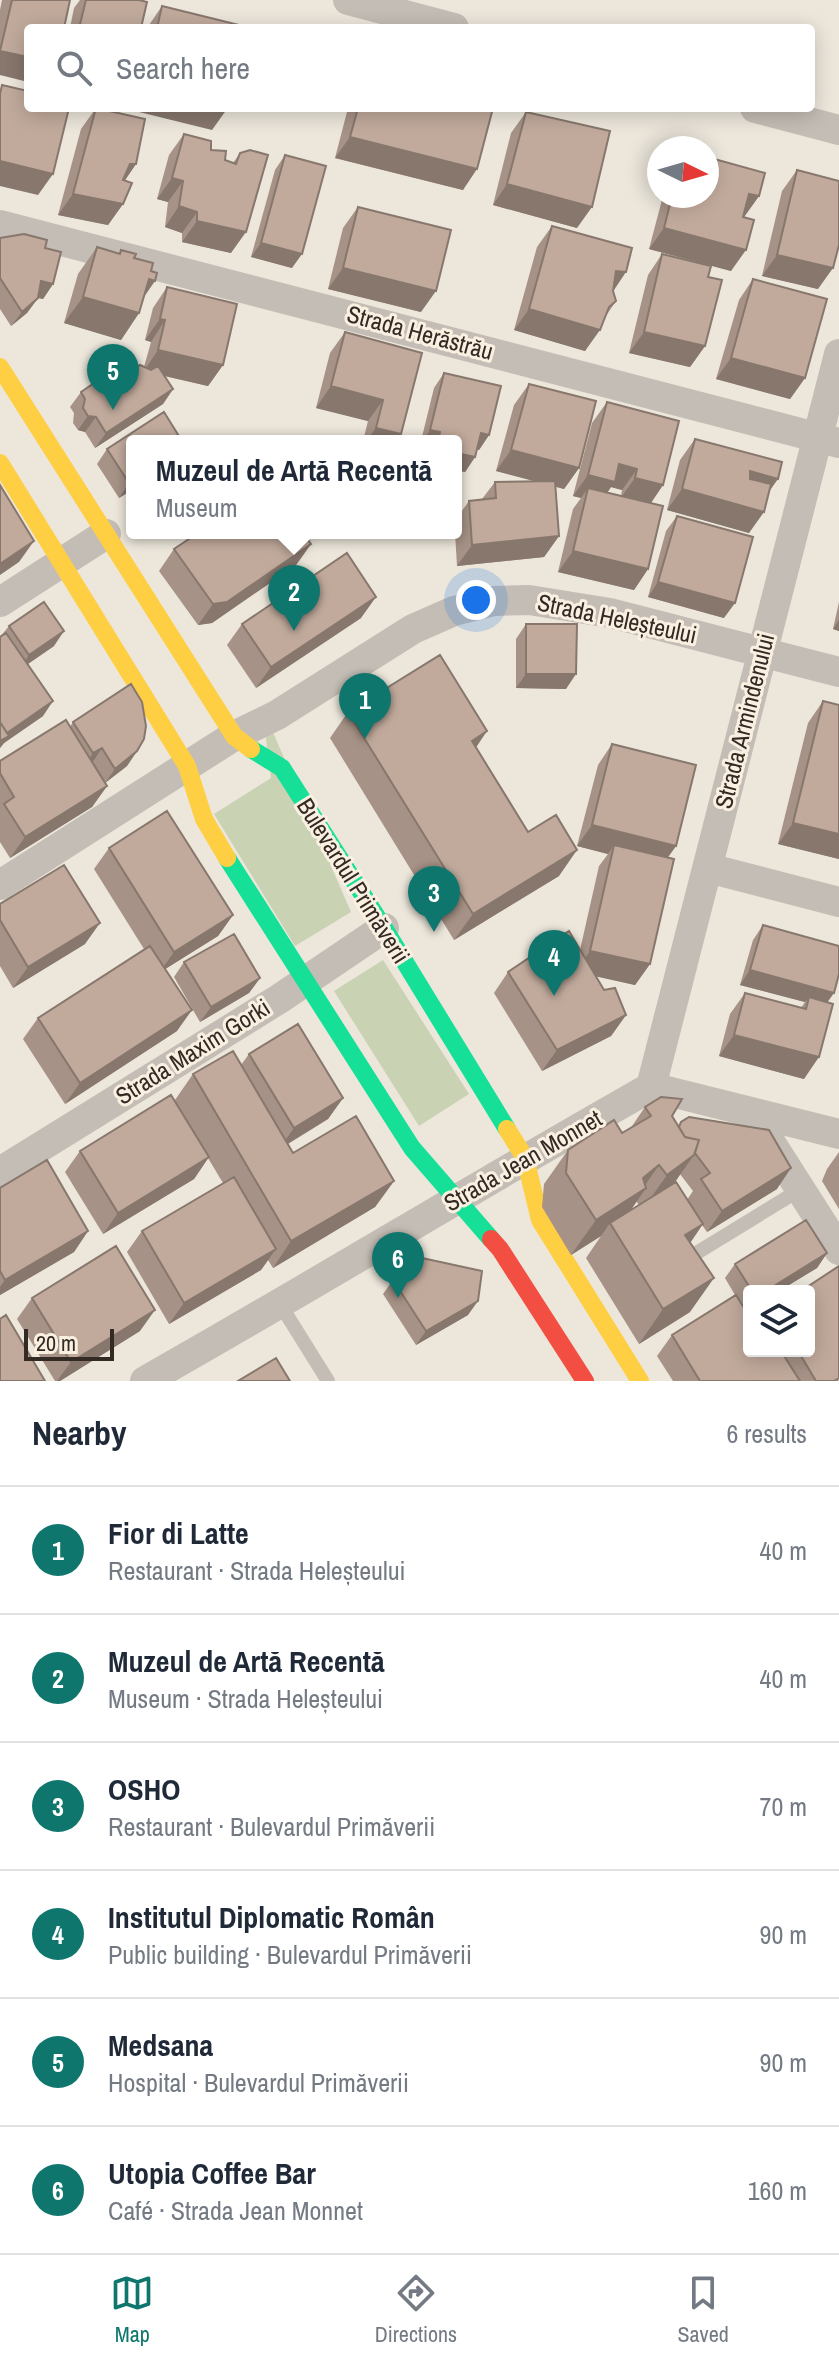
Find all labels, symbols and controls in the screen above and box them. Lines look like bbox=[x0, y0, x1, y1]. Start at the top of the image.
search box bbox=[24, 24, 815, 112]
icon: search bbox=[52, 46, 96, 90]
text: Search here bbox=[116, 48, 250, 88]
north arrow bbox=[647, 136, 719, 208]
street label: Strada Herăstrău bbox=[344, 297, 497, 367]
pin: 5 bbox=[87, 344, 139, 410]
popup bbox=[126, 435, 462, 539]
text: Muzeul de Artă Recentă bbox=[156, 450, 432, 490]
text: Museum bbox=[156, 490, 237, 525]
pin: 2 bbox=[268, 565, 320, 631]
your location bbox=[456, 580, 496, 620]
street label: Strada Heleșteului bbox=[535, 586, 700, 651]
street label: Strada Armindenului bbox=[707, 630, 781, 812]
pin: 1 bbox=[339, 673, 391, 739]
street label: Bulevardul Primăverii bbox=[290, 792, 418, 969]
pin: 3 bbox=[408, 866, 460, 932]
pin: 4 bbox=[528, 930, 580, 996]
street label: Strada Maxim Gorki bbox=[109, 991, 276, 1111]
street label: Strada Jean Monnet bbox=[438, 1102, 608, 1218]
pin: 6 bbox=[372, 1232, 424, 1298]
map controls bbox=[743, 1285, 815, 1357]
button: layers bbox=[743, 1285, 815, 1357]
scale bar bbox=[24, 1325, 114, 1361]
text: 20 m bbox=[36, 1328, 76, 1358]
text: Nearby bbox=[32, 1410, 127, 1456]
text: 6 results bbox=[726, 1416, 807, 1451]
text: Fior di Latte bbox=[108, 1513, 249, 1553]
text: 1 bbox=[52, 1533, 64, 1568]
text: 40 m bbox=[760, 1533, 807, 1568]
text: Restaurant · Strada Heleșteului bbox=[108, 1553, 405, 1588]
text: Muzeul de Artă Recentă bbox=[108, 1641, 385, 1681]
text: 2 bbox=[52, 1661, 64, 1696]
text: 40 m bbox=[760, 1661, 807, 1696]
text: Museum · Strada Heleșteului bbox=[108, 1681, 383, 1716]
text: OSHO bbox=[108, 1769, 180, 1809]
text: 3 bbox=[52, 1789, 64, 1824]
text: 70 m bbox=[760, 1789, 807, 1824]
text: Restaurant · Bulevardul Primăverii bbox=[108, 1809, 435, 1844]
text: Institutul Diplomatic Român bbox=[108, 1897, 435, 1937]
text: 4 bbox=[52, 1917, 64, 1952]
text: 90 m bbox=[760, 1917, 807, 1952]
text: Public building · Bulevardul Primăverii bbox=[108, 1937, 472, 1972]
text: Medsana bbox=[108, 2025, 213, 2065]
text: 5 bbox=[52, 2045, 64, 2080]
text: 90 m bbox=[760, 2045, 807, 2080]
text: Hospital · Bulevardul Primăverii bbox=[108, 2065, 409, 2100]
text: Utopia Coffee Bar bbox=[108, 2153, 316, 2193]
text: 6 bbox=[52, 2173, 64, 2208]
text: 160 m bbox=[748, 2173, 807, 2208]
text: Café · Strada Jean Monnet bbox=[108, 2193, 363, 2228]
tab: Map bbox=[110, 2271, 154, 2349]
tab: Directions bbox=[375, 2271, 457, 2349]
tab: Saved bbox=[678, 2271, 729, 2349]

